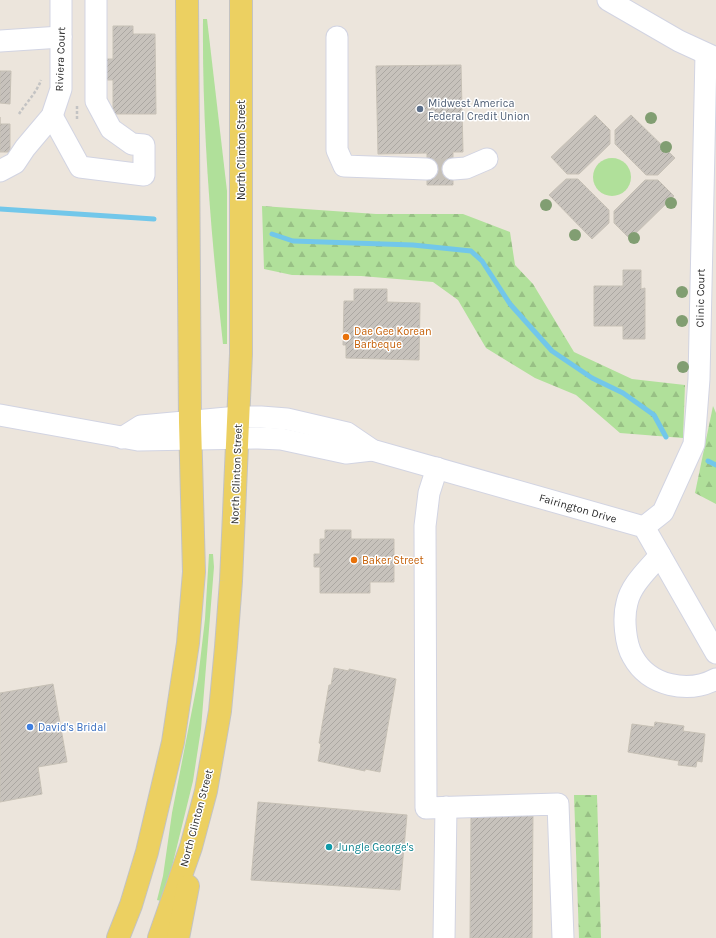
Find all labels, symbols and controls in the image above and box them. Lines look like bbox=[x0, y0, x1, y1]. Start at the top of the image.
street label: Riviera Court bbox=[53, 26, 68, 92]
place label: Midwest America Federal Credit Union bbox=[428, 97, 530, 123]
street label: North Clinton Street bbox=[235, 100, 248, 200]
marker: Midwest America Federal Credit Union bbox=[415, 104, 425, 114]
street label: Clinic Court bbox=[693, 268, 708, 328]
place label: Dae Gee Korean Barbeque bbox=[354, 325, 432, 351]
marker: Dae Gee Korean Barbeque bbox=[341, 332, 351, 342]
street label: North Clinton Street bbox=[228, 424, 245, 524]
street label: Fairington Drive bbox=[538, 491, 618, 526]
place label: Baker Street bbox=[362, 554, 424, 567]
marker: Baker Street bbox=[349, 555, 359, 565]
place label: David's Bridal bbox=[38, 721, 106, 734]
marker: David's Bridal bbox=[25, 722, 35, 732]
street label: North Clinton Street bbox=[177, 768, 216, 868]
place label: Jungle George's bbox=[337, 841, 414, 854]
marker: Jungle George's bbox=[324, 842, 334, 852]

